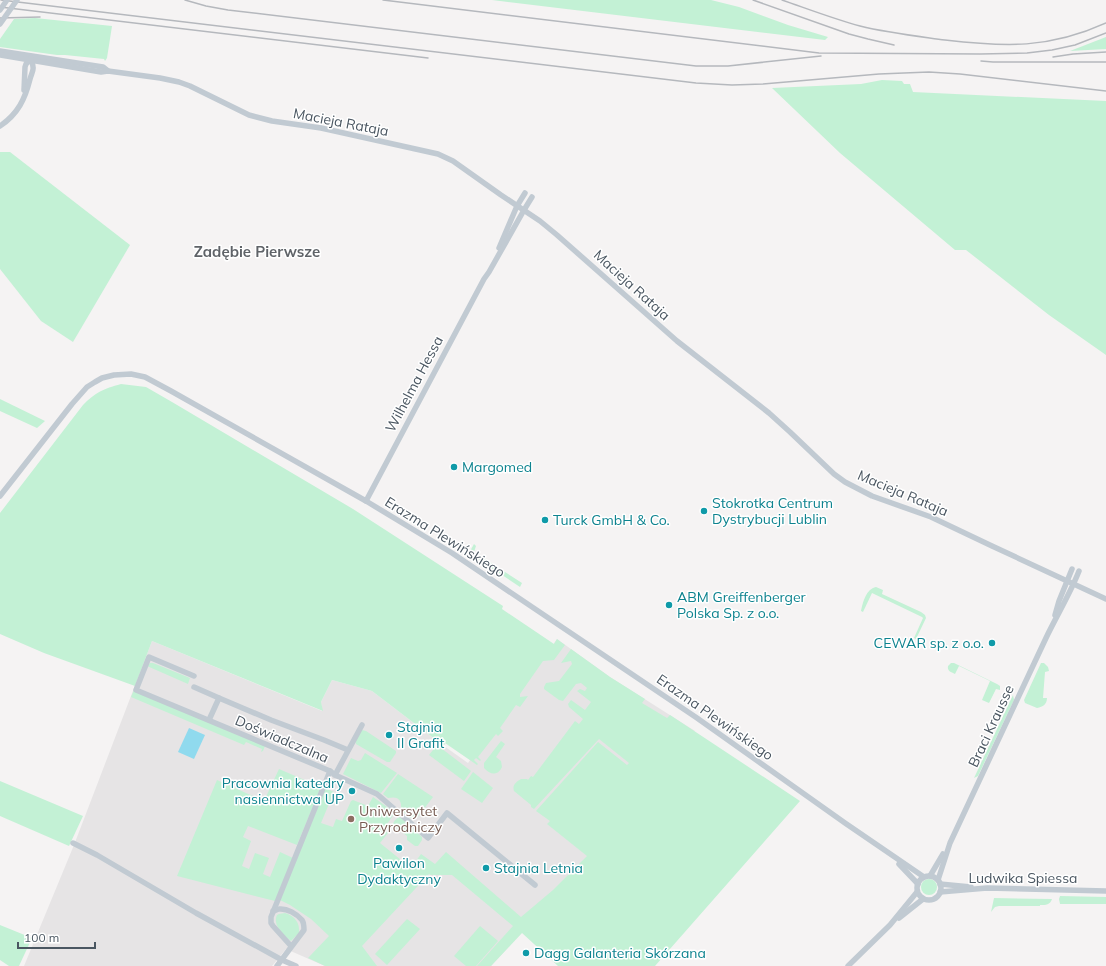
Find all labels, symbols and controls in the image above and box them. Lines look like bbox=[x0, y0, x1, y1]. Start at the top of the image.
street label: Macieja Rataja bbox=[292, 104, 390, 140]
district label: Zadębie Pierwsze bbox=[194, 242, 320, 261]
street label: Macieja Rataja bbox=[590, 246, 674, 324]
street label: Wilhelma Hessa bbox=[381, 333, 447, 435]
place label: Margomed bbox=[462, 458, 532, 476]
marker: Margomed bbox=[449, 462, 459, 472]
street label: Macieja Rataja bbox=[855, 466, 951, 520]
street label: Erazma Plewińskiego bbox=[382, 493, 508, 581]
place label: Stokrotka Centrum Dystrybucji Lublin bbox=[712, 494, 833, 528]
marker: Stokrotka Centrum Dystrybucji Lublin bbox=[699, 506, 709, 516]
place label: Turck GmbH & Co. bbox=[553, 511, 670, 529]
marker: Turck GmbH & Co. bbox=[540, 515, 550, 525]
place label: ABM Greiffenberger Polska Sp. z o.o. bbox=[677, 588, 807, 622]
marker: ABM Greiffenberger Polska Sp. z o.o. bbox=[664, 600, 674, 610]
place label: CEWAR sp. z o.o. bbox=[874, 634, 984, 652]
marker: CEWAR sp. z o.o. bbox=[987, 638, 997, 648]
street label: Erazma Plewińskiego bbox=[653, 670, 777, 764]
street label: Braci Krausse bbox=[964, 682, 1018, 770]
street label: Doświadczalna bbox=[232, 711, 332, 767]
place label: Stajnia II Grafit bbox=[397, 718, 445, 752]
marker: Stajnia II Grafit bbox=[384, 730, 394, 740]
place label: Pracownia katedry nasiennictwa UP bbox=[222, 774, 345, 808]
marker: Pracownia katedry nasiennictwa UP bbox=[347, 786, 357, 796]
place label: Uniwersytet Przyrodniczy bbox=[359, 802, 443, 836]
marker: Uniwersytet Przyrodniczy bbox=[346, 814, 356, 824]
marker: Pawilon Dydaktyczny bbox=[394, 843, 404, 853]
place label: Pawilon Dydaktyczny bbox=[357, 854, 441, 888]
place label: Stajnia Letnia bbox=[494, 859, 583, 877]
marker: Stajnia Letnia bbox=[481, 863, 491, 873]
street label: Ludwika Spiessa bbox=[968, 869, 1078, 887]
scale bar bbox=[18, 924, 95, 950]
text: 100 m bbox=[24, 930, 59, 945]
place label: Dagg Galanteria Skórzana bbox=[534, 944, 706, 962]
marker: Dagg Galanteria Skórzana bbox=[521, 948, 531, 958]

